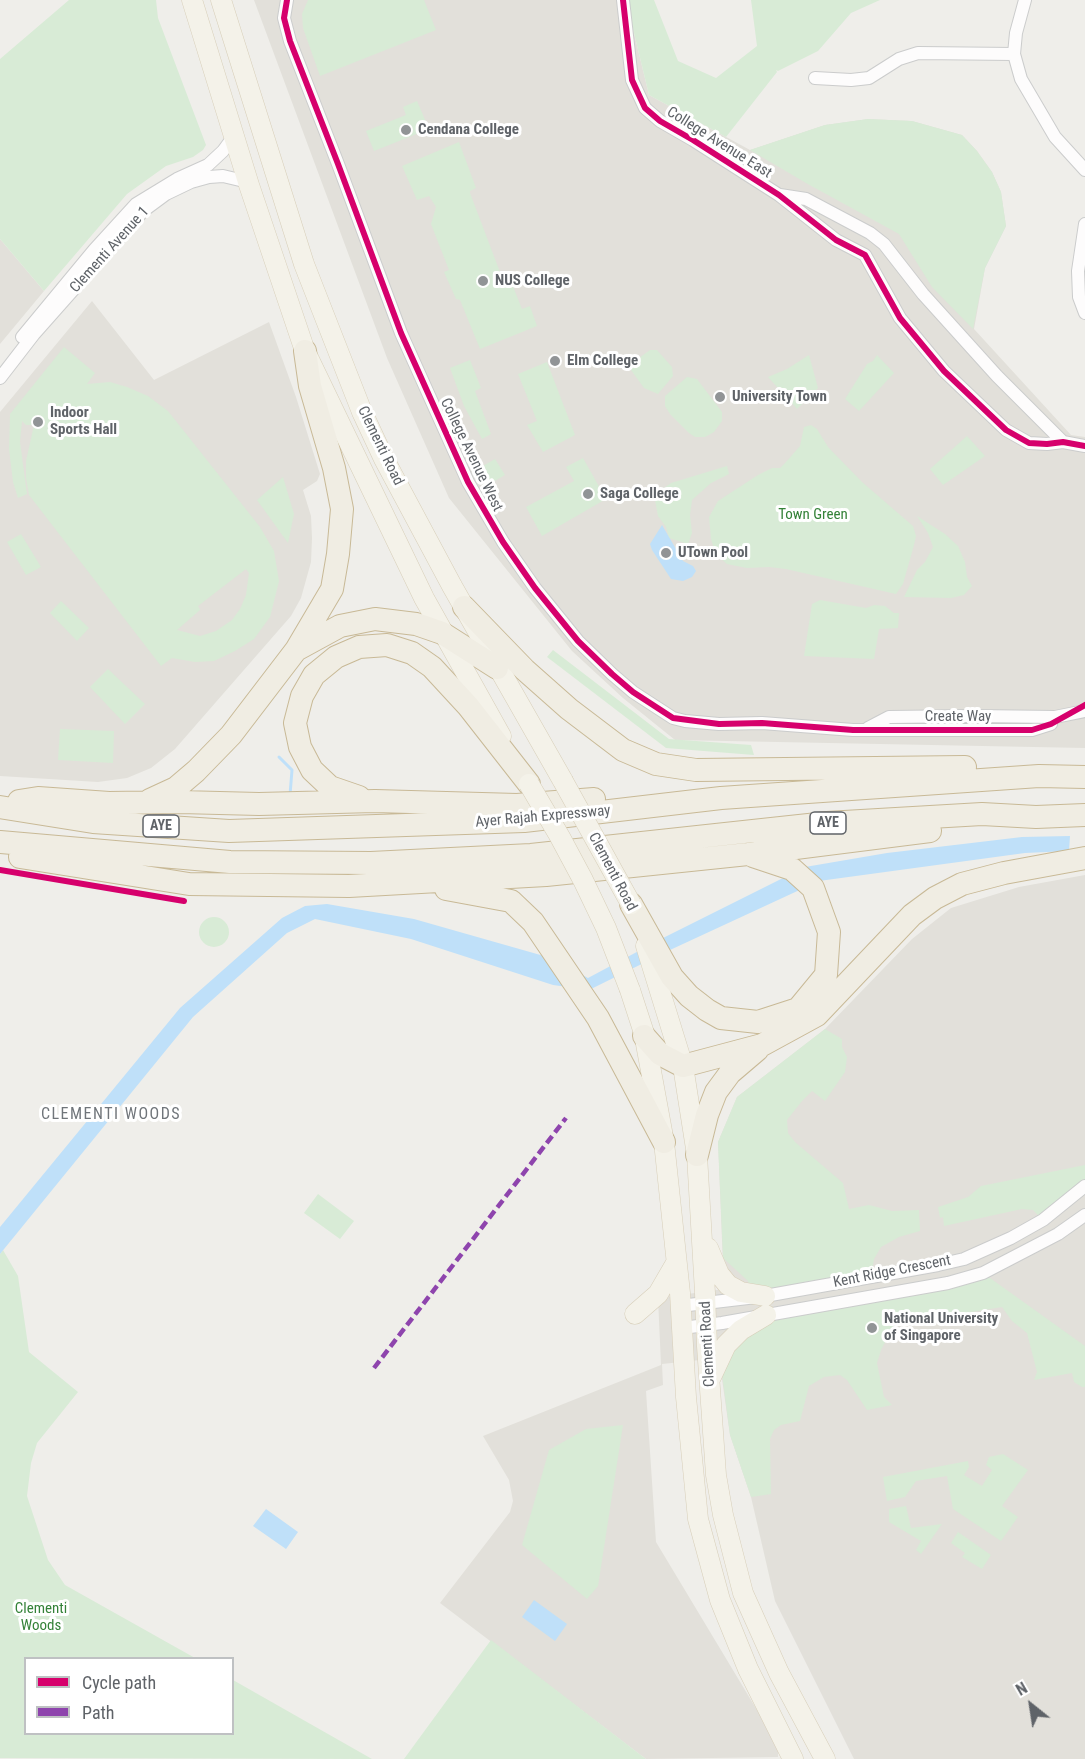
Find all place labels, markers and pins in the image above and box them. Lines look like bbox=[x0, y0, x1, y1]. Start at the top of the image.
place label: Cendana College bbox=[418, 121, 519, 139]
marker: Cendana College bbox=[399, 123, 413, 137]
place label: NUS College bbox=[495, 272, 570, 290]
marker: NUS College bbox=[476, 274, 490, 288]
place label: Elm College bbox=[567, 352, 638, 370]
marker: Elm College bbox=[548, 354, 562, 368]
place label: University Town bbox=[732, 388, 827, 406]
marker: University Town bbox=[713, 390, 727, 404]
place label: Indoor Sports Hall bbox=[50, 404, 117, 439]
marker: Indoor Sports Hall bbox=[31, 415, 45, 429]
place label: Saga College bbox=[600, 485, 679, 503]
marker: Saga College bbox=[581, 487, 595, 501]
place label: UTown Pool bbox=[678, 544, 748, 562]
marker: UTown Pool bbox=[659, 546, 673, 560]
place label: National University of Singapore bbox=[884, 1310, 998, 1345]
marker: National University of Singapore bbox=[865, 1321, 879, 1335]

